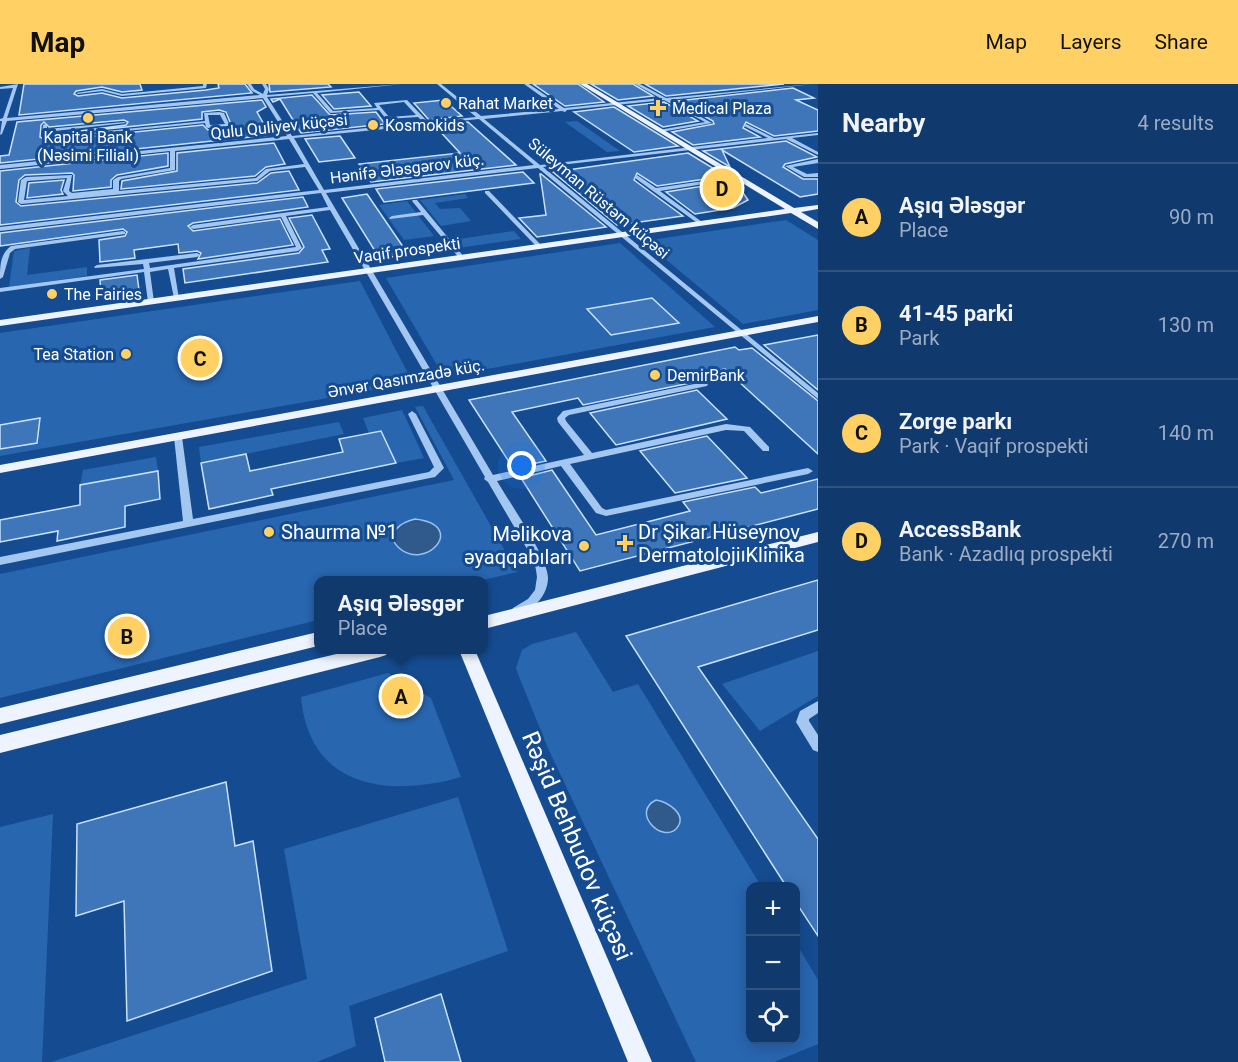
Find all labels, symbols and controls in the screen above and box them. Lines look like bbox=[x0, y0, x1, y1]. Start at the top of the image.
text: Map bbox=[30, 26, 85, 59]
text: Map bbox=[985, 30, 1027, 54]
text: Layers bbox=[1060, 30, 1121, 54]
text: Share bbox=[1154, 30, 1208, 54]
place label: Rahat Market bbox=[458, 94, 553, 113]
marker: Rahat Market bbox=[439, 96, 453, 110]
marker: Medical Plaza bbox=[649, 99, 667, 117]
place label: Medical Plaza bbox=[672, 99, 772, 118]
text: Nearby bbox=[842, 108, 925, 138]
street label: Qulu Quliyev küçəsi bbox=[210, 110, 348, 143]
marker: Kapital Bank (Nəsimi Filialı) bbox=[81, 111, 95, 125]
text: 4 results bbox=[1138, 111, 1214, 135]
place label: Kosmokids bbox=[385, 116, 465, 135]
marker: Kosmokids bbox=[366, 118, 380, 132]
place label: Kapital Bank (Nəsimi Filialı) bbox=[37, 128, 139, 165]
street label: Süleyman Rüstəm küçəsi bbox=[524, 134, 673, 263]
street label: Hənifə Ələsgərov küç. bbox=[329, 150, 485, 187]
pin: D bbox=[702, 166, 742, 210]
text: Aşıq Ələsgər bbox=[899, 193, 1025, 218]
text: A bbox=[855, 205, 868, 229]
text: 90 m bbox=[1169, 205, 1214, 229]
text: Place bbox=[899, 218, 948, 242]
street label: Vaqif prospekti bbox=[353, 234, 462, 267]
place label: The Fairies bbox=[64, 285, 142, 304]
marker: The Fairies bbox=[45, 287, 59, 301]
text: 41-45 parki bbox=[899, 301, 1013, 326]
text: B bbox=[855, 313, 868, 337]
text: 130 m bbox=[1158, 313, 1214, 337]
text: Park bbox=[899, 326, 939, 350]
pin: C bbox=[180, 336, 220, 380]
place label: Tea Station bbox=[34, 345, 114, 364]
marker: Tea Station bbox=[119, 347, 133, 361]
street label: Ənvər Qasımzadə küç. bbox=[326, 355, 486, 402]
place label: DemirBank bbox=[667, 366, 746, 385]
marker: DemirBank bbox=[648, 368, 662, 382]
text: Zorge parkı bbox=[899, 409, 1012, 434]
text: C bbox=[855, 421, 868, 445]
text: 140 m bbox=[1158, 421, 1214, 445]
text: Park · Vaqif prospekti bbox=[899, 434, 1089, 458]
your location bbox=[507, 451, 536, 480]
text: AccessBank bbox=[899, 517, 1021, 542]
place label: Shaurma №1 bbox=[281, 520, 398, 544]
place label: Dr Şikar Hüseynov Dermatoloji Klinika bbox=[638, 520, 805, 567]
place label: Mәlikova әyaqqabıları bbox=[464, 522, 572, 569]
marker: Shaurma №1 bbox=[262, 525, 276, 539]
text: D bbox=[855, 529, 868, 553]
text: 270 m bbox=[1158, 529, 1214, 553]
marker: Dr Şikar Hüseynov Dermatoloji Klinika bbox=[616, 534, 634, 552]
marker: Mәlikova әyaqqabıları bbox=[577, 539, 591, 553]
text: Bank · Azadlıq prospekti bbox=[899, 542, 1113, 566]
popup bbox=[314, 576, 488, 654]
text: Aşıq Ələsgər bbox=[338, 591, 464, 616]
pin: B bbox=[108, 614, 146, 658]
text: Place bbox=[338, 616, 387, 640]
pin: A bbox=[382, 674, 420, 718]
street label: Rəşid Behbudov küçəsi bbox=[516, 727, 638, 965]
map controls bbox=[746, 882, 800, 1044]
button: + bbox=[746, 882, 800, 936]
button: − bbox=[746, 936, 800, 990]
button: locate bbox=[746, 990, 800, 1044]

